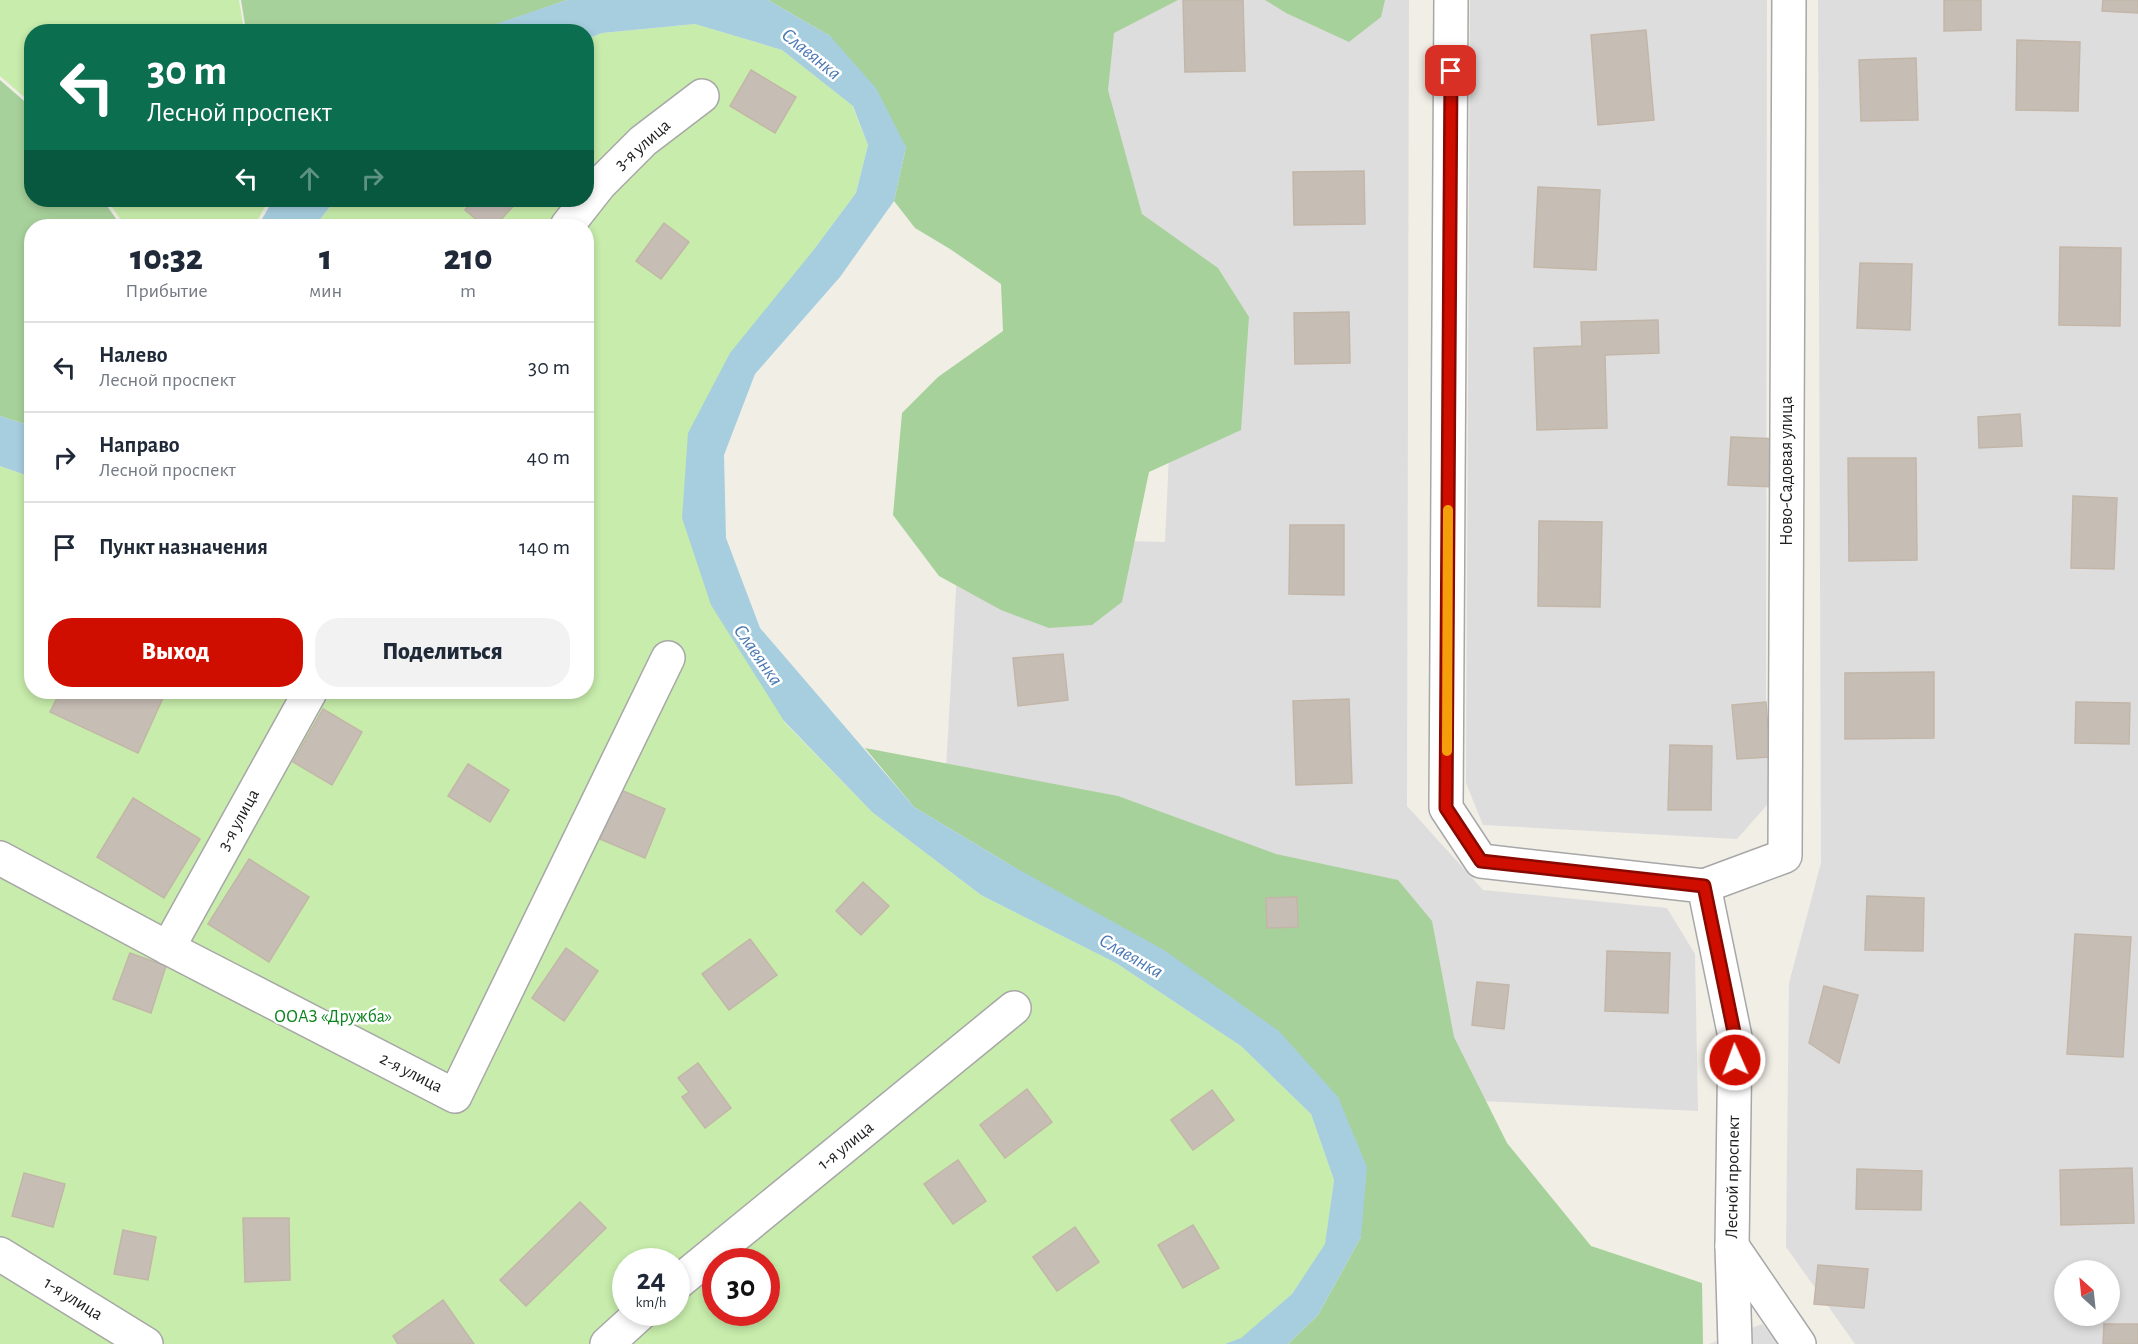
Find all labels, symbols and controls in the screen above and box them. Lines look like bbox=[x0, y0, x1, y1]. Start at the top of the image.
water label: Славянка bbox=[778, 24, 844, 84]
pin bbox=[1425, 45, 1476, 96]
icon: left bbox=[48, 48, 126, 126]
text: 30 m bbox=[147, 50, 227, 92]
icon: arrive bbox=[1434, 54, 1467, 87]
text: Лесной проспект bbox=[147, 99, 332, 126]
street label: 3-я улица bbox=[612, 116, 674, 174]
icon: left bbox=[230, 162, 263, 195]
icon: ahead bbox=[293, 162, 326, 195]
icon: right bbox=[356, 162, 389, 195]
text: 10:32 bbox=[130, 240, 203, 276]
text: 1 bbox=[319, 240, 332, 276]
text: 210 bbox=[444, 240, 493, 276]
text: Прибытие bbox=[125, 281, 208, 301]
text: мин bbox=[309, 281, 342, 301]
text: m bbox=[460, 281, 476, 301]
text: Налево bbox=[99, 344, 168, 366]
icon: left bbox=[48, 351, 81, 384]
text: 30 m bbox=[528, 356, 570, 378]
text: Лесной проспект bbox=[99, 370, 236, 390]
street label: Ново-Садовая улица bbox=[1778, 396, 1796, 546]
text: Направо bbox=[99, 434, 180, 456]
icon: right bbox=[48, 441, 81, 474]
text: 40 m bbox=[527, 446, 570, 468]
text: Лесной проспект bbox=[99, 460, 236, 480]
icon: arrive bbox=[48, 531, 81, 564]
text: Пункт назначения bbox=[99, 536, 268, 558]
text: 140 m bbox=[519, 536, 570, 558]
button: Выход bbox=[48, 618, 303, 687]
button: Поделиться bbox=[315, 618, 570, 687]
water label: Славянка bbox=[730, 621, 786, 689]
street label: 3-я улица bbox=[215, 786, 263, 854]
water label: Славянка bbox=[1096, 930, 1166, 982]
park label: ООАЗ «Дружба» bbox=[274, 1007, 392, 1026]
position arrow bbox=[1703, 1028, 1767, 1092]
street label: 2-я улица bbox=[377, 1050, 445, 1096]
street label: Лесной проспект bbox=[1723, 1115, 1743, 1239]
street label: 1-я улица bbox=[815, 1118, 877, 1174]
speed limit sign: 30 bbox=[702, 1248, 780, 1326]
north arrow bbox=[2054, 1260, 2120, 1326]
map controls bbox=[2054, 1260, 2120, 1326]
text: 24 bbox=[636, 1265, 666, 1295]
street label: 1-я улица bbox=[40, 1274, 106, 1324]
text: km/h bbox=[636, 1295, 666, 1310]

